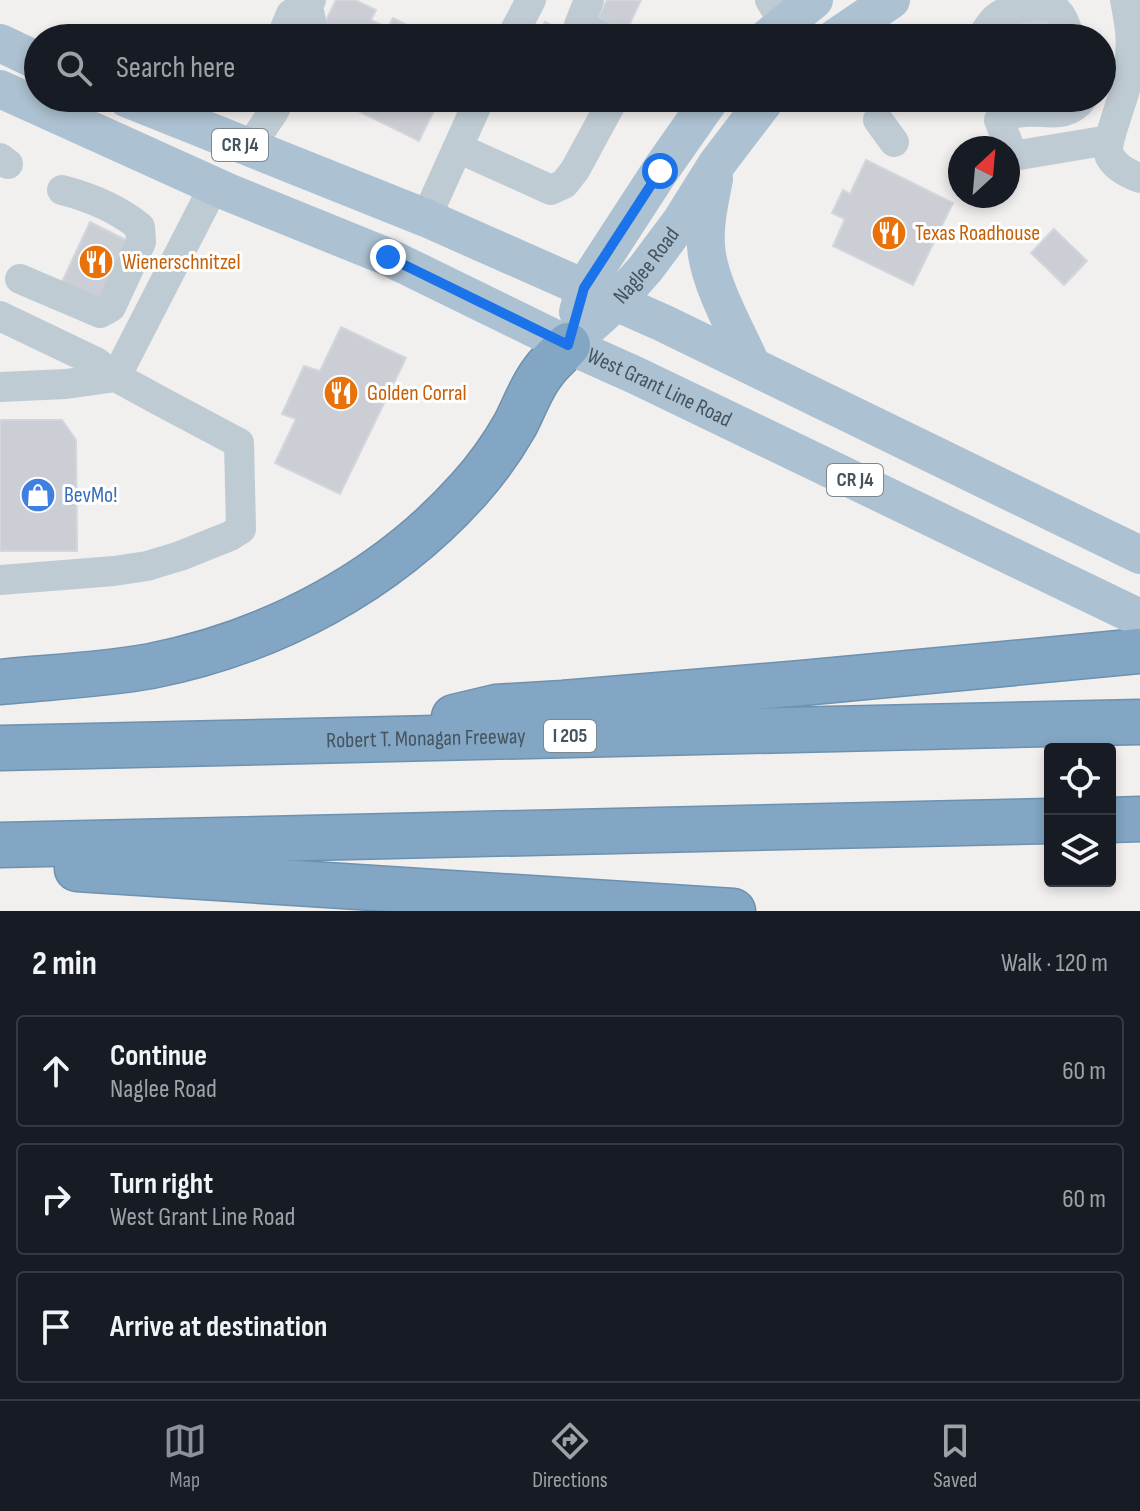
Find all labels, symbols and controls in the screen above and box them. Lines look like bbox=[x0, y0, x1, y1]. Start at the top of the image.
search box bbox=[24, 24, 1116, 112]
icon: search bbox=[52, 46, 96, 90]
text: Search here bbox=[116, 50, 235, 86]
road number: CR J4 bbox=[212, 129, 268, 161]
north arrow bbox=[948, 136, 1020, 208]
route start bbox=[642, 153, 678, 189]
restaurant icon: Texas Roadhouse bbox=[870, 214, 908, 252]
place label: Texas Roadhouse bbox=[915, 220, 1040, 247]
street label: Naglee Road bbox=[607, 222, 685, 309]
route end bbox=[370, 239, 406, 275]
restaurant icon: Wienerschnitzel bbox=[77, 243, 115, 281]
place label: Wienerschnitzel bbox=[122, 249, 241, 276]
street label: West Grant Line Road bbox=[583, 342, 736, 433]
restaurant icon: Golden Corral bbox=[322, 374, 360, 412]
place label: Golden Corral bbox=[367, 380, 467, 407]
road number: CR J4 bbox=[827, 464, 883, 496]
shop icon: BevMo! bbox=[19, 476, 57, 514]
place label: BevMo! bbox=[64, 482, 117, 509]
road number: I 205 bbox=[544, 720, 596, 752]
street label: Robert T. Monagan Freeway bbox=[326, 723, 526, 754]
map controls bbox=[1044, 743, 1116, 887]
button: locate bbox=[1044, 743, 1116, 815]
button: layers bbox=[1044, 815, 1116, 887]
text: 2 min bbox=[32, 943, 97, 984]
text: Walk · 120 m bbox=[1001, 948, 1108, 979]
text: Continue bbox=[110, 1038, 207, 1074]
icon: ahead bbox=[34, 1049, 78, 1093]
text: 60 m bbox=[1062, 1056, 1106, 1087]
text: Naglee Road bbox=[110, 1074, 217, 1105]
text: Turn right bbox=[110, 1166, 213, 1202]
icon: right bbox=[34, 1177, 78, 1221]
text: 60 m bbox=[1062, 1184, 1106, 1215]
text: West Grant Line Road bbox=[110, 1202, 295, 1233]
icon: arrive bbox=[34, 1305, 78, 1349]
text: Arrive at destination bbox=[110, 1309, 327, 1345]
tab: Map bbox=[163, 1419, 207, 1494]
tab: Directions bbox=[532, 1419, 608, 1494]
tab: Saved bbox=[933, 1419, 977, 1494]

